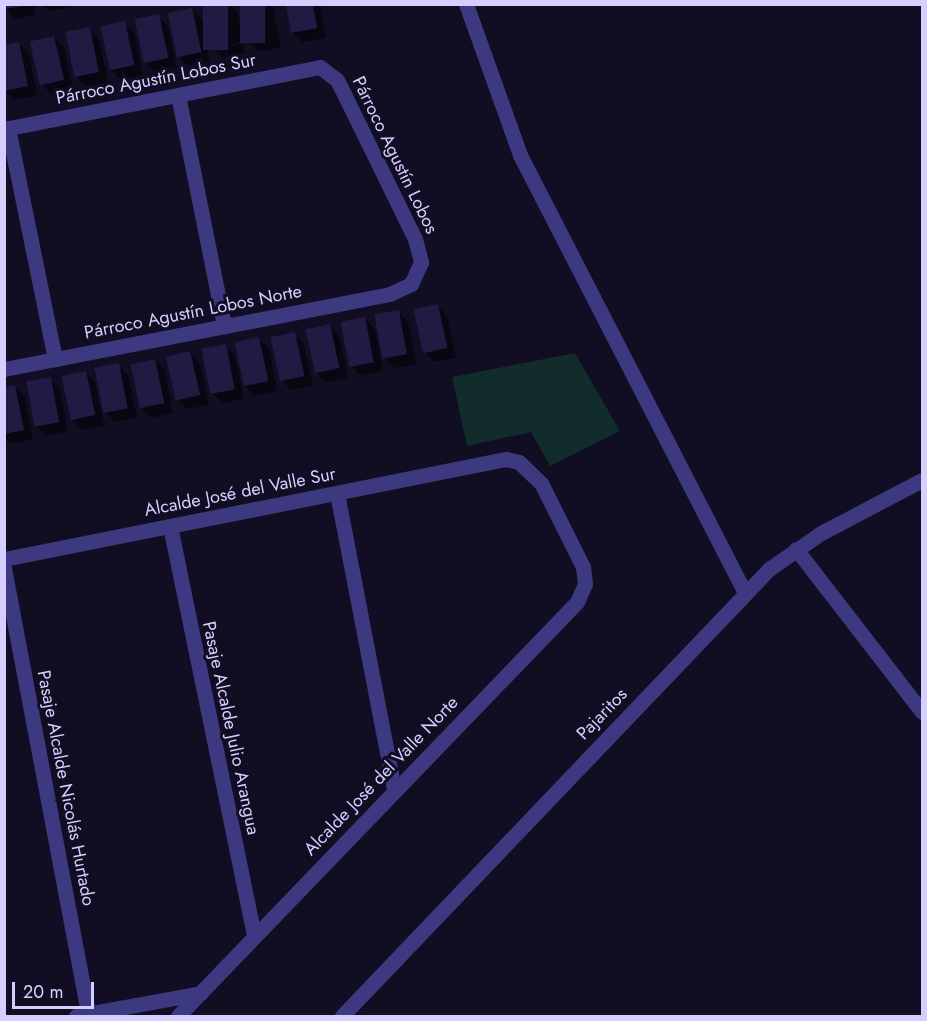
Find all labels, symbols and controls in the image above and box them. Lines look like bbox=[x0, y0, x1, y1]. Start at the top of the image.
street label: Párroco Agustín Lobos Sur bbox=[54, 49, 258, 109]
street label: Párroco Agustín Lobos bbox=[348, 73, 442, 237]
street label: Párroco Agustín Lobos Norte bbox=[82, 280, 304, 344]
street label: Alcalde José del Valle Sur bbox=[142, 463, 338, 521]
street label: Pasaje Alcalde Julio Arangua bbox=[198, 619, 264, 837]
street label: Pasaje Alcalde Nicolás Hurtado bbox=[33, 668, 99, 908]
street label: Pajaritos bbox=[572, 684, 632, 744]
street label: Alcalde José del Valle Norte bbox=[299, 692, 463, 860]
scale bar bbox=[15, 970, 98, 1008]
text: 20 m bbox=[23, 979, 63, 1005]

